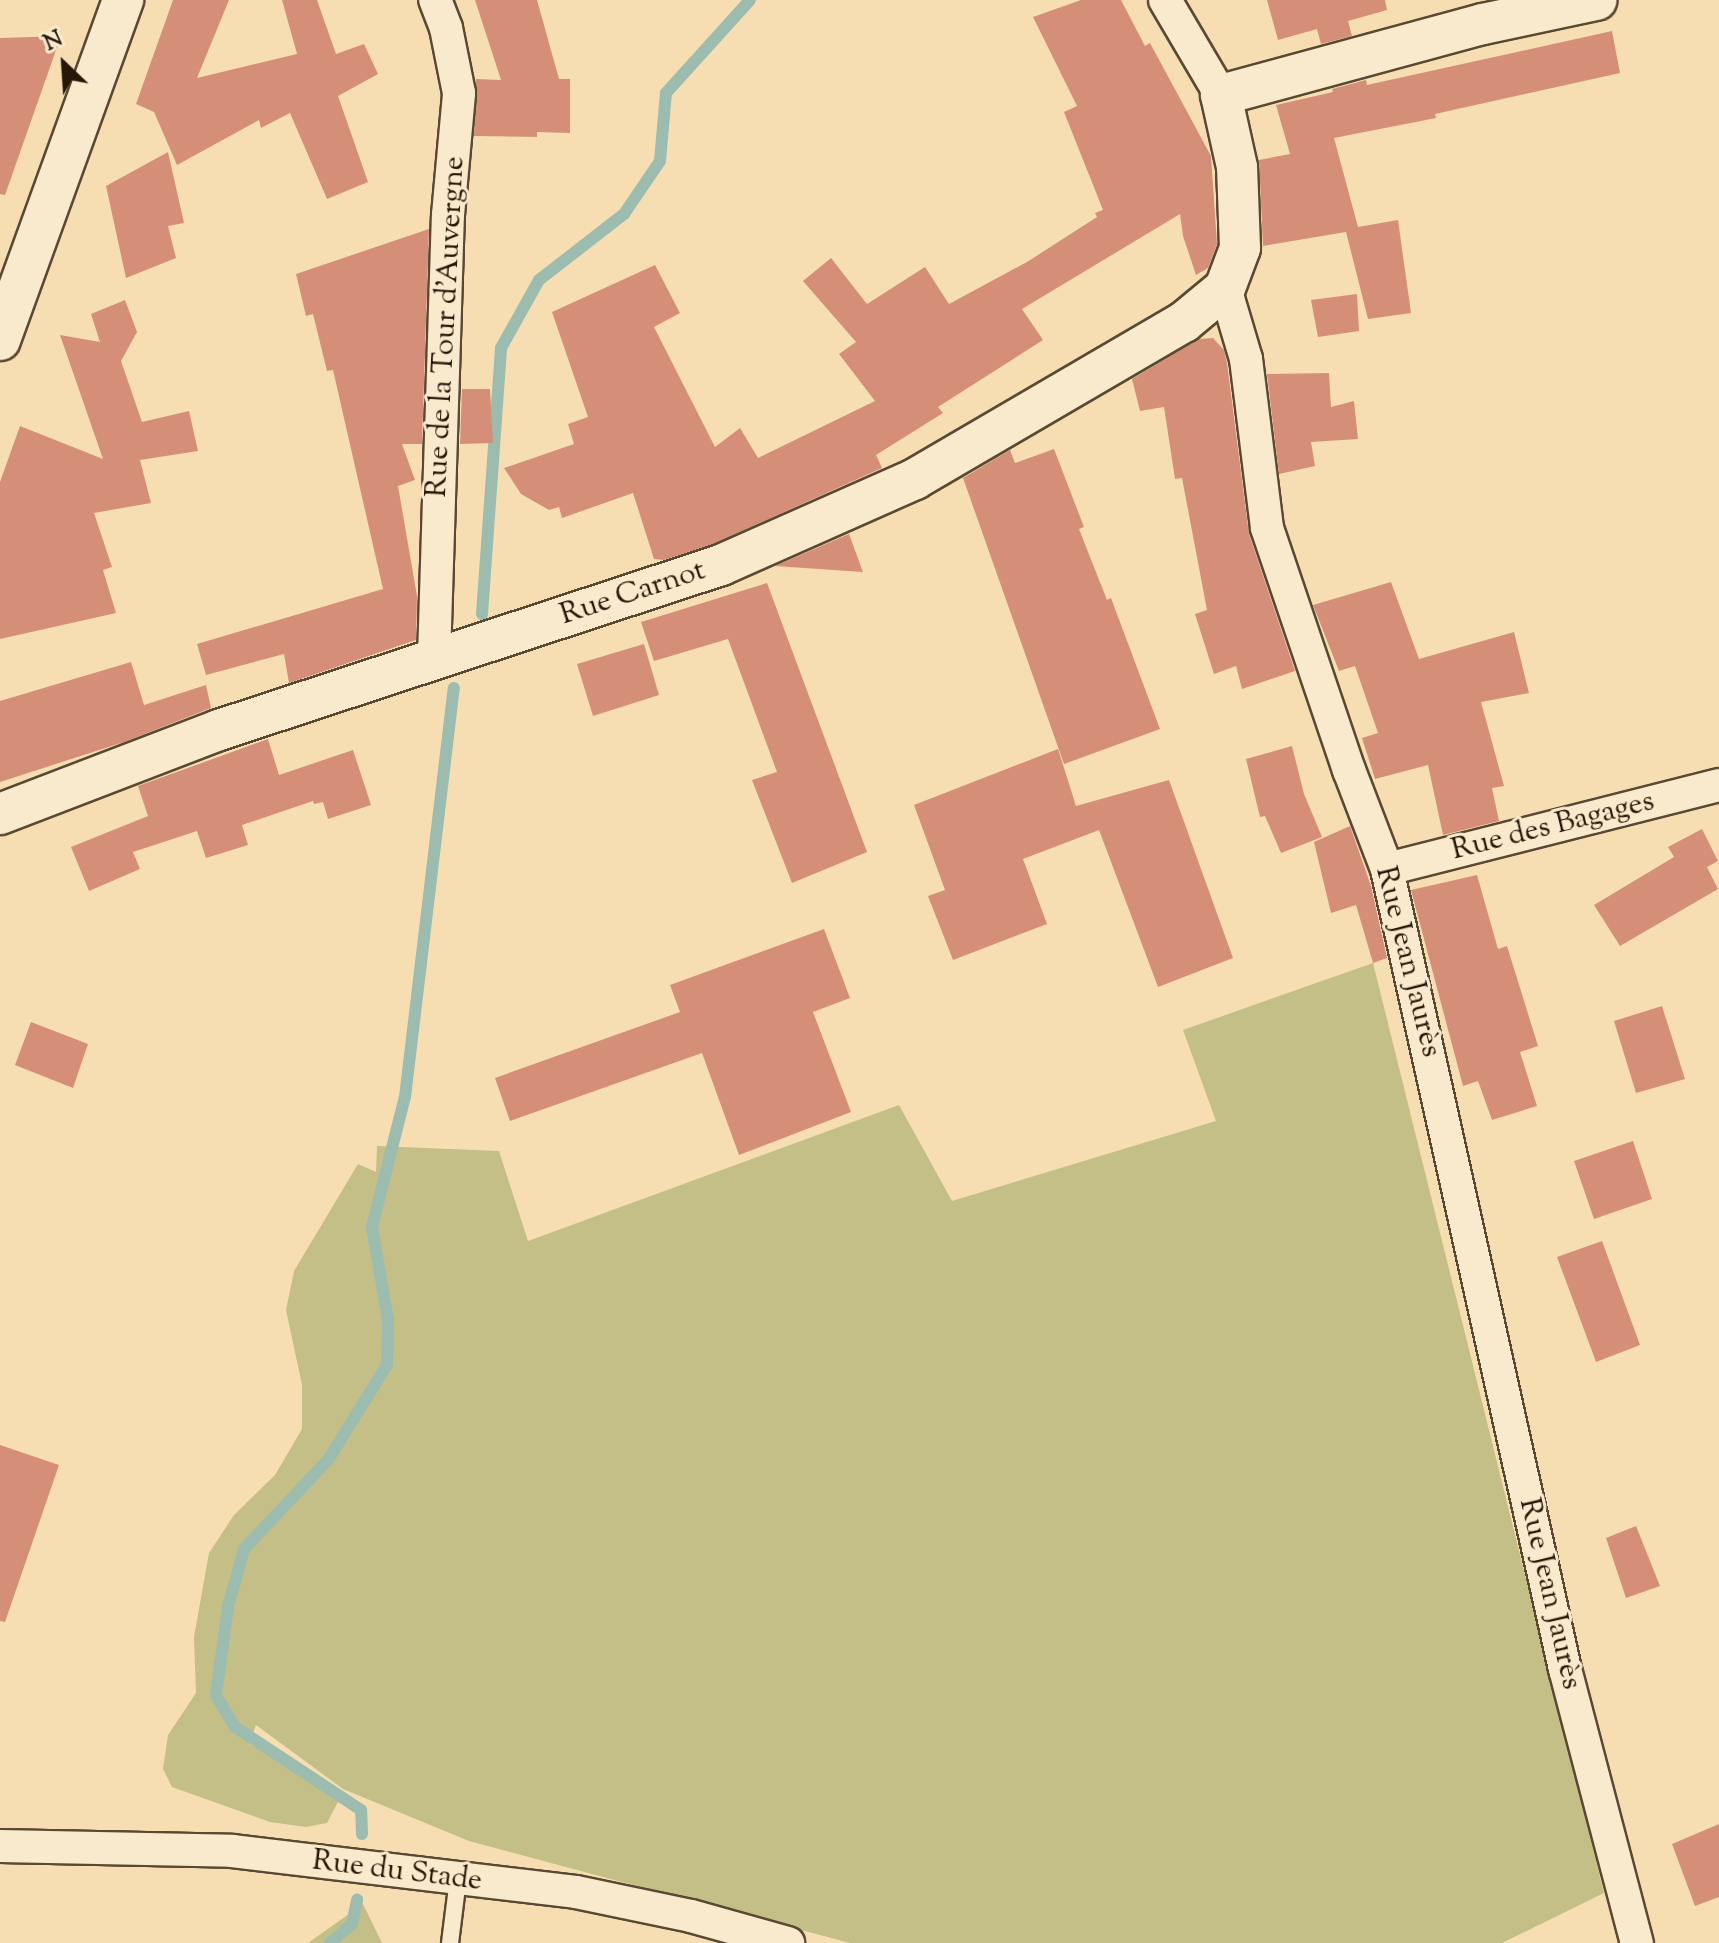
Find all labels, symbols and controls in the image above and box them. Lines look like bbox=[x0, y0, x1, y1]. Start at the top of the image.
north arrow bbox=[24, 24, 104, 104]
text: N bbox=[39, 24, 69, 60]
street label: Rue de la Tour d'Auvergne bbox=[420, 155, 474, 499]
street label: Rue Carnot bbox=[556, 554, 710, 634]
street label: Rue des Bagages bbox=[1448, 784, 1658, 870]
street label: Rue Jean Jaurès bbox=[1366, 863, 1448, 1061]
street label: Rue Jean Jaurès bbox=[1509, 1495, 1589, 1693]
street label: Rue du Stade bbox=[310, 1844, 484, 1900]

